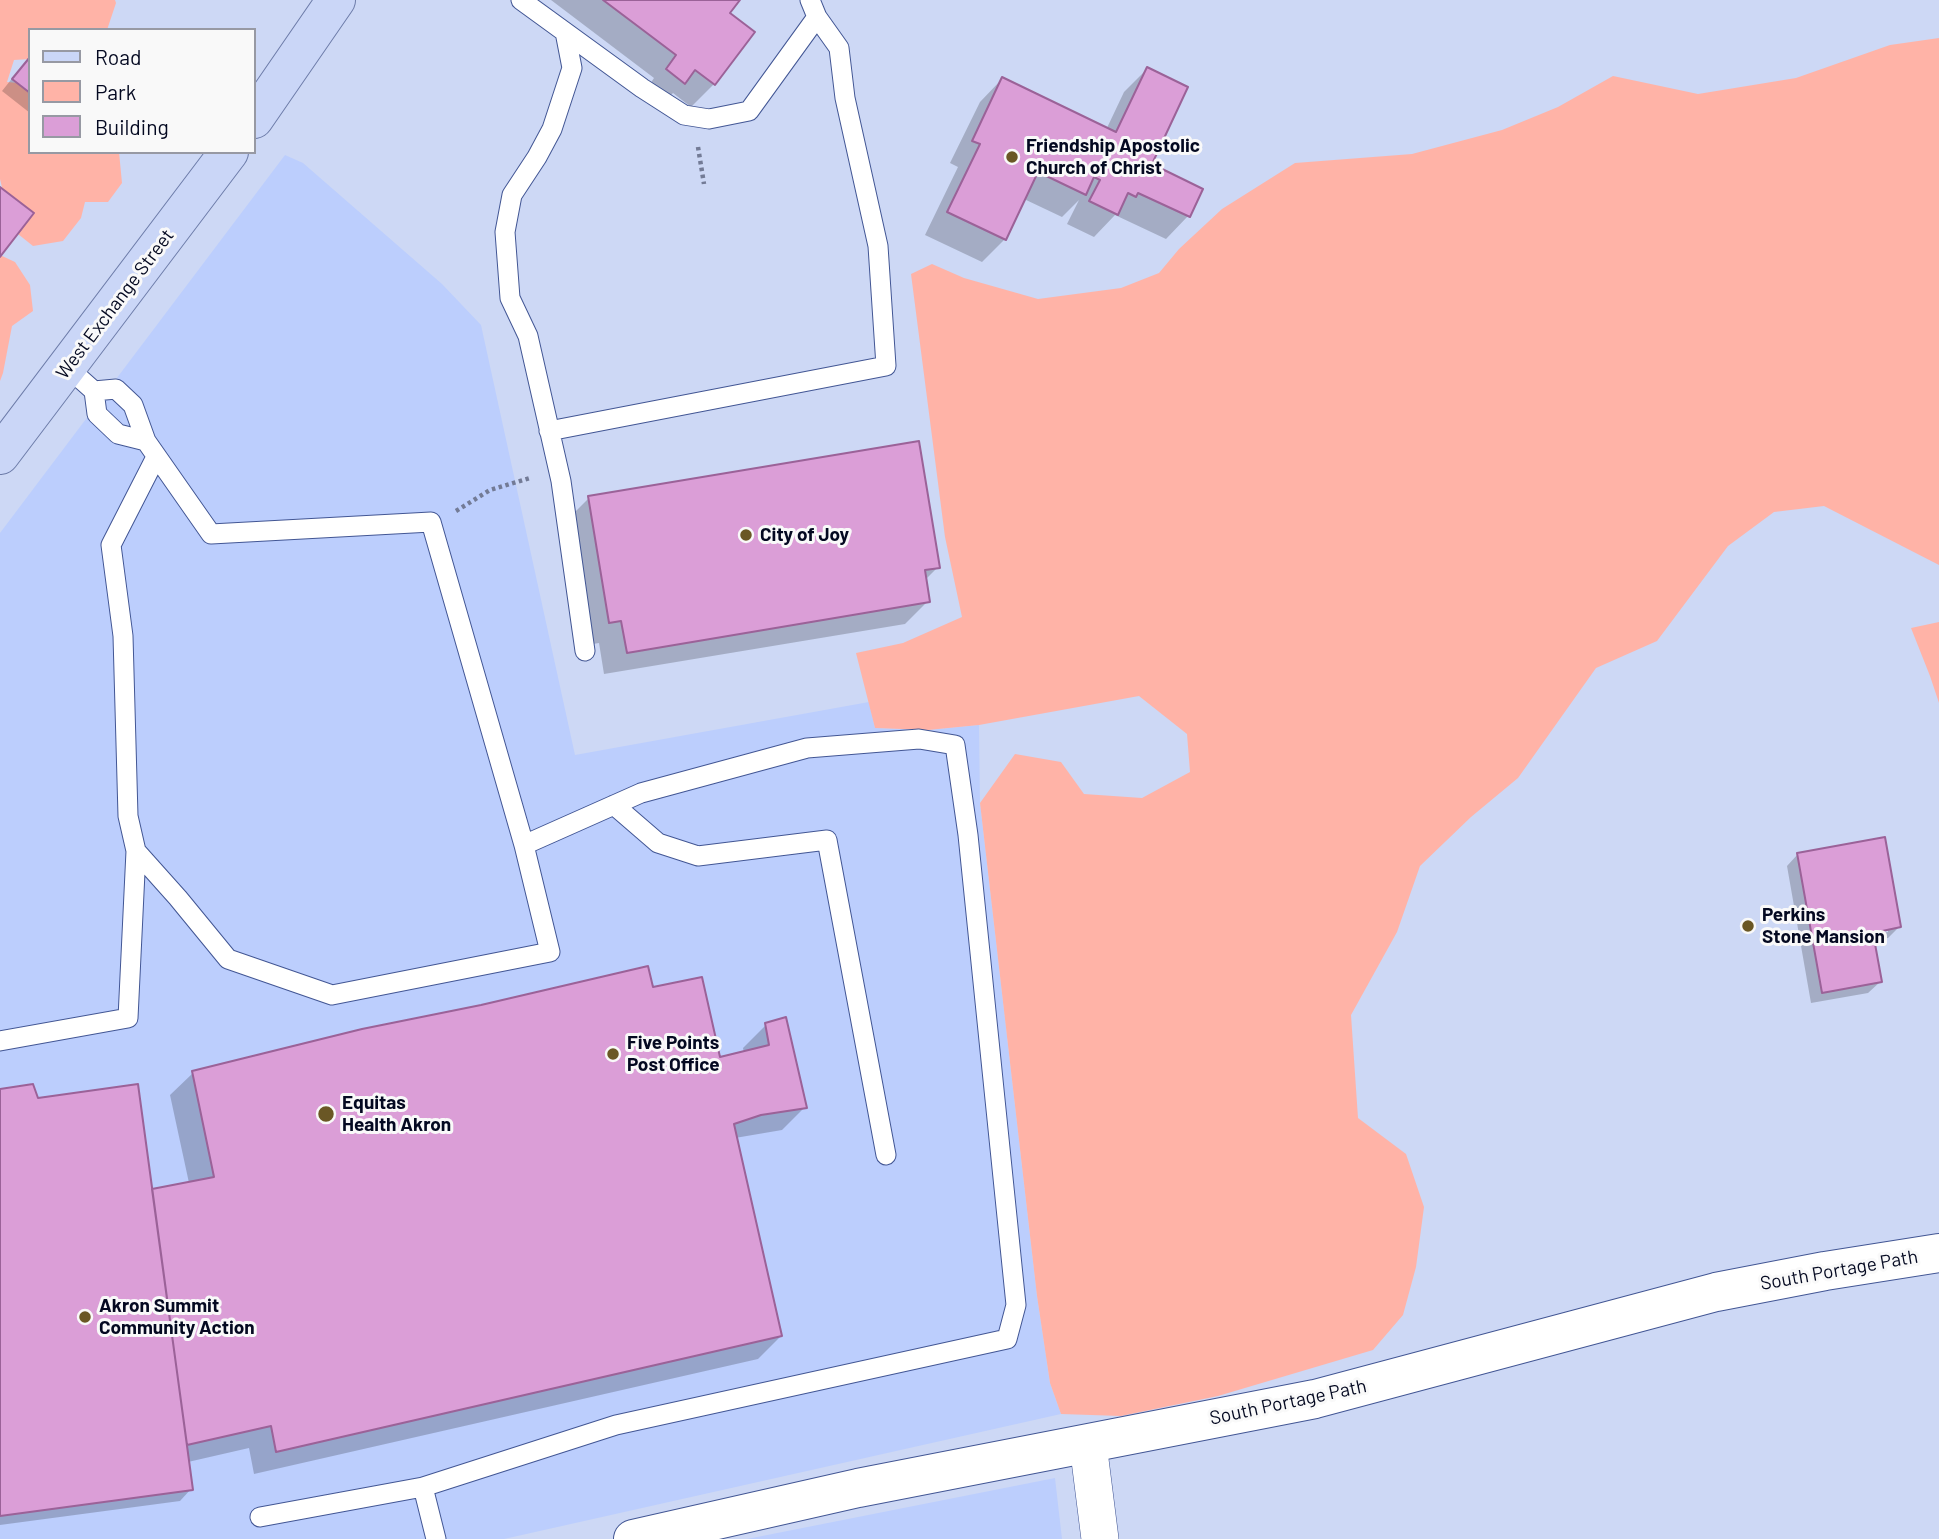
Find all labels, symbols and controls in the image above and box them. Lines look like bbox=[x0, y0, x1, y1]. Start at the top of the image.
legend bbox=[28, 28, 256, 154]
text: Road bbox=[95, 44, 141, 69]
text: Park bbox=[95, 79, 136, 104]
text: Building bbox=[95, 114, 169, 139]
place label: Friendship Apostolic Church of Christ bbox=[1026, 135, 1200, 179]
marker: Friendship Apostolic Church of Christ bbox=[1004, 149, 1020, 165]
street label: West Exchange Street bbox=[51, 225, 179, 383]
place label: City of Joy bbox=[760, 524, 849, 546]
marker: City of Joy bbox=[738, 527, 754, 543]
place label: Perkins Stone Mansion bbox=[1762, 904, 1885, 948]
marker: Perkins Stone Mansion bbox=[1740, 918, 1756, 934]
place label: Five Points Post Office bbox=[627, 1032, 720, 1076]
marker: Five Points Post Office bbox=[605, 1046, 621, 1062]
place label: Equitas Health Akron bbox=[342, 1092, 451, 1136]
marker: Equitas Health Akron bbox=[316, 1104, 336, 1124]
street label: South Portage Path bbox=[1758, 1245, 1920, 1295]
place label: Akron Summit Community Action bbox=[99, 1295, 255, 1339]
marker: Akron Summit Community Action bbox=[77, 1309, 93, 1325]
street label: South Portage Path bbox=[1208, 1374, 1368, 1430]

